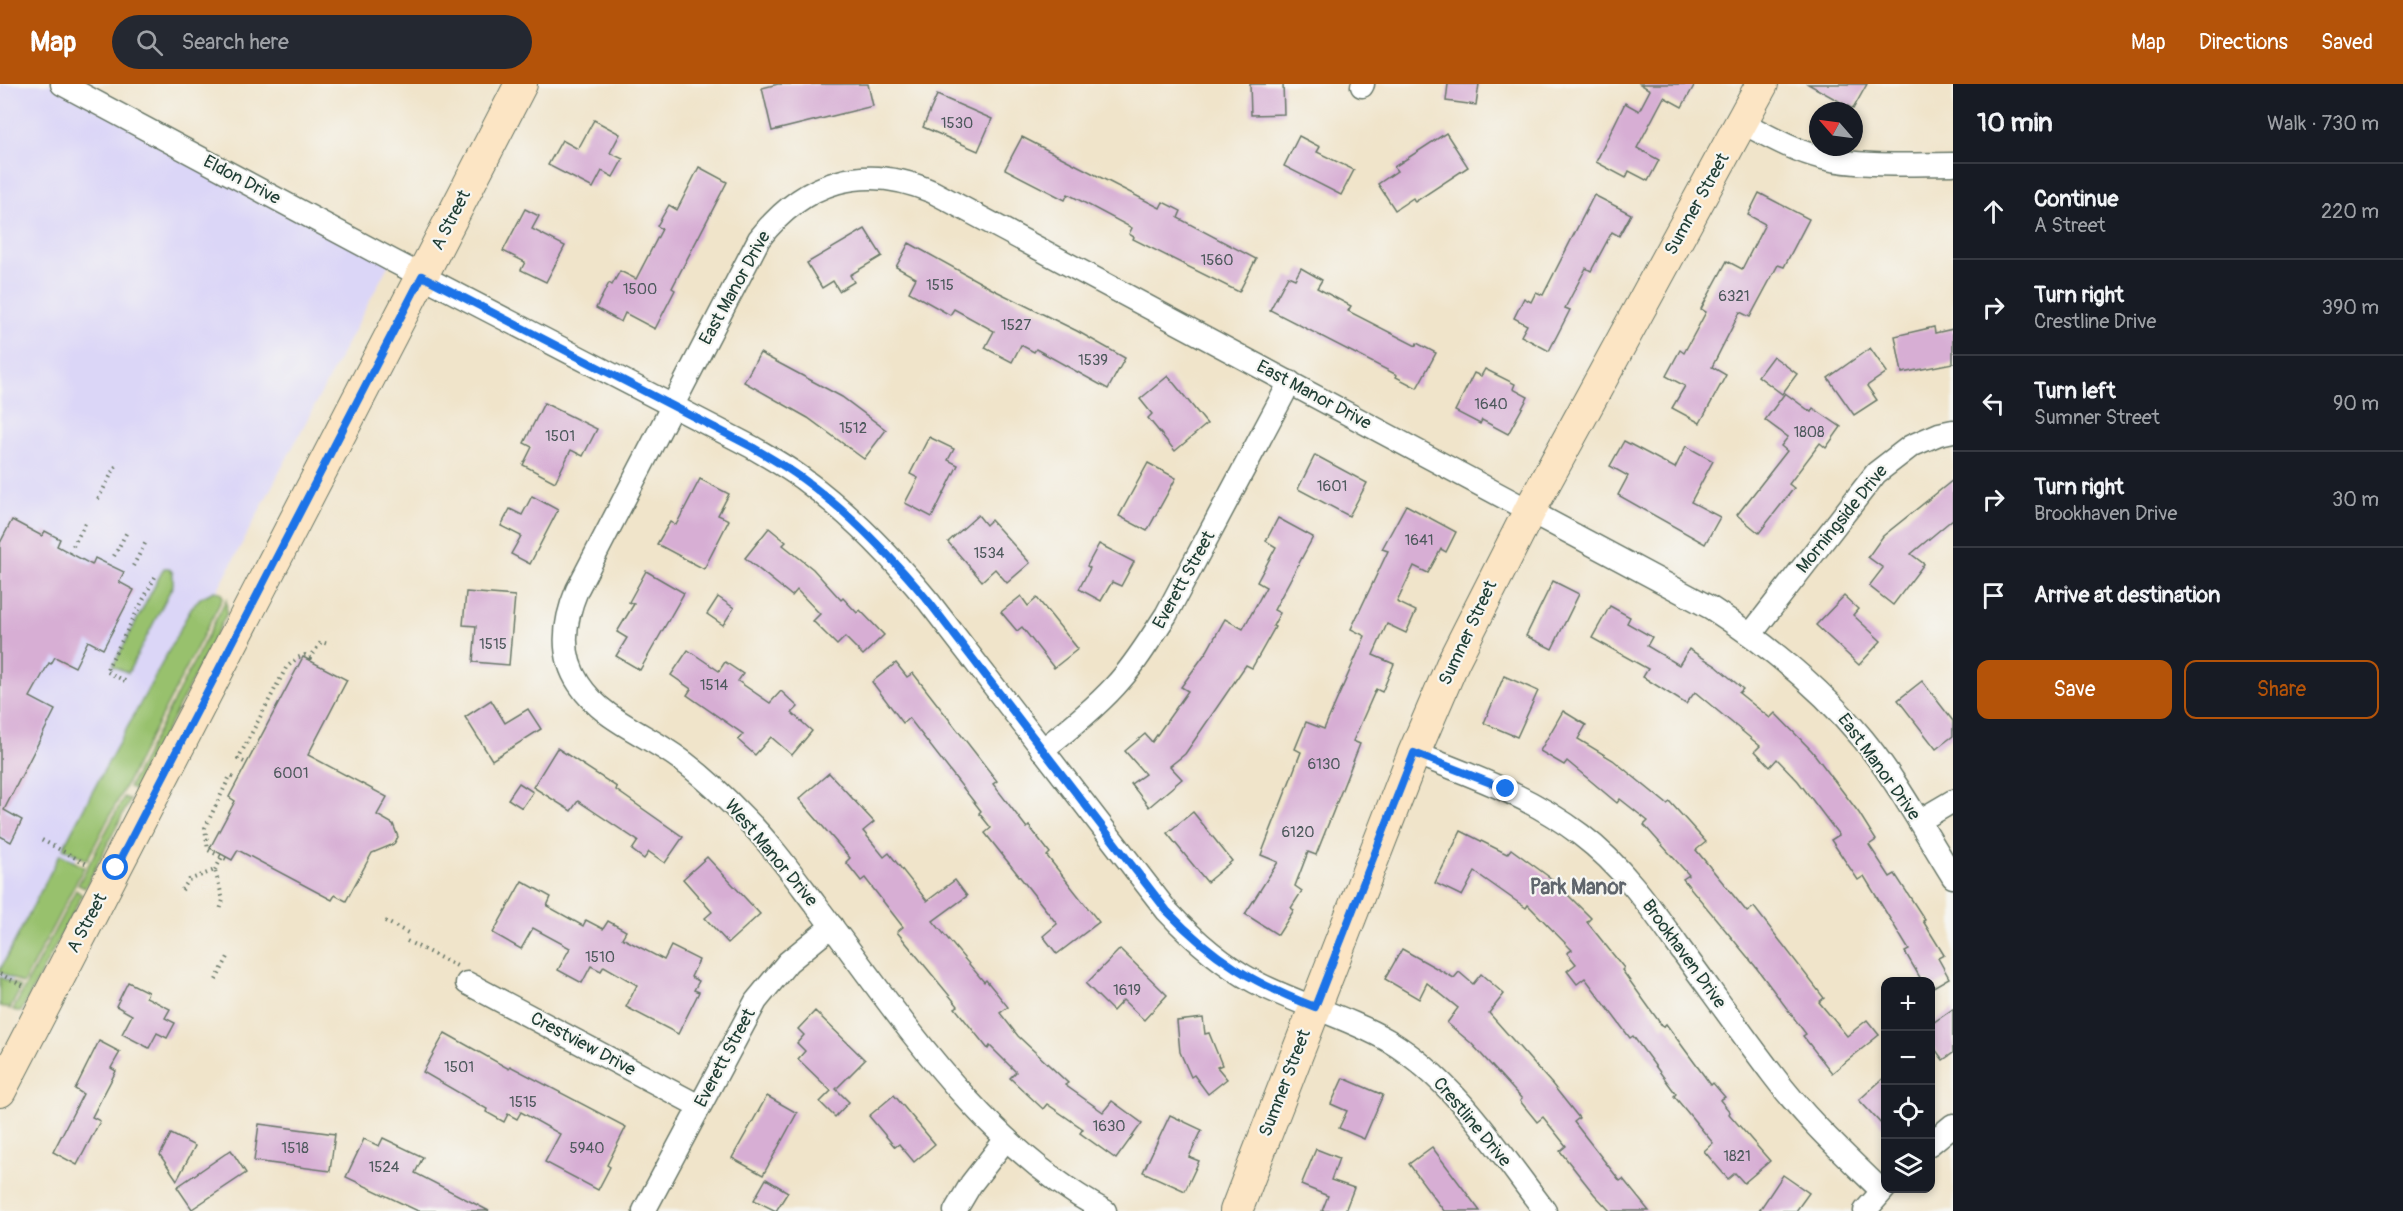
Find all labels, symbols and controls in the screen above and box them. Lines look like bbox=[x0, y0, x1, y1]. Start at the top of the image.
search box bbox=[112, 15, 532, 69]
text: Map bbox=[30, 25, 76, 60]
icon: search bbox=[133, 26, 166, 59]
text: Search here bbox=[181, 28, 289, 56]
text: Map bbox=[2131, 29, 2166, 56]
text: Directions bbox=[2199, 29, 2288, 56]
text: Saved bbox=[2321, 29, 2373, 56]
north arrow bbox=[1809, 102, 1863, 156]
text: 10 min bbox=[1977, 107, 2053, 139]
text: Walk · 730 m bbox=[2267, 111, 2379, 136]
house number: 1530 bbox=[941, 114, 973, 133]
street label: Sumner Street bbox=[1660, 148, 1735, 259]
street label: Eldon Drive bbox=[199, 150, 285, 210]
street label: A Street bbox=[426, 185, 476, 254]
text: Continue bbox=[2034, 185, 2118, 213]
icon: ahead bbox=[1977, 195, 2010, 228]
text: 220 m bbox=[2321, 199, 2379, 224]
text: A Street bbox=[2034, 213, 2106, 238]
street label: East Manor Drive bbox=[694, 227, 776, 349]
house number: 1560 bbox=[1201, 251, 1233, 270]
house number: 1515 bbox=[926, 276, 954, 295]
house number: 1500 bbox=[623, 280, 657, 299]
text: Turn right bbox=[2034, 281, 2124, 309]
house number: 6321 bbox=[1718, 287, 1750, 306]
icon: right bbox=[1977, 291, 2010, 324]
text: 390 m bbox=[2322, 295, 2379, 320]
text: Crestline Drive bbox=[2034, 309, 2156, 334]
house number: 1527 bbox=[1001, 316, 1031, 335]
house number: 1539 bbox=[1078, 351, 1108, 370]
street label: East Manor Drive bbox=[1253, 355, 1375, 435]
text: Turn left bbox=[2034, 377, 2116, 405]
icon: left bbox=[1977, 387, 2010, 420]
text: 90 m bbox=[2333, 391, 2379, 416]
house number: 1640 bbox=[1474, 395, 1508, 414]
text: Sumner Street bbox=[2034, 405, 2160, 430]
house number: 1512 bbox=[839, 419, 867, 438]
house number: 1808 bbox=[1793, 423, 1825, 442]
house number: 1501 bbox=[545, 427, 575, 446]
street label: Morningside Drive bbox=[1791, 460, 1893, 578]
text: Turn right bbox=[2034, 473, 2124, 501]
house number: 1601 bbox=[1317, 477, 1347, 496]
icon: right bbox=[1977, 483, 2010, 516]
text: 30 m bbox=[2332, 487, 2379, 512]
text: Brookhaven Drive bbox=[2034, 501, 2177, 526]
street label: Everett Street bbox=[1148, 526, 1221, 633]
house number: 1641 bbox=[1404, 531, 1434, 550]
house number: 1534 bbox=[973, 544, 1005, 563]
street label: Sumner Street bbox=[1434, 576, 1503, 689]
icon: arrive bbox=[1977, 579, 2010, 612]
text: Arrive at destination bbox=[2034, 581, 2220, 609]
house number: 1515 bbox=[479, 635, 507, 654]
button: Save bbox=[1977, 660, 2172, 719]
button: Share bbox=[2184, 660, 2379, 719]
house number: 1514 bbox=[700, 676, 729, 695]
street label: East Manor Drive bbox=[1832, 709, 1926, 825]
house number: 6130 bbox=[1307, 755, 1341, 774]
house number: 6001 bbox=[273, 764, 309, 783]
route end bbox=[1492, 775, 1518, 801]
street label: West Manor Drive bbox=[719, 795, 823, 912]
house number: 6120 bbox=[1281, 823, 1315, 842]
route start bbox=[102, 854, 128, 880]
district label: Park Manor bbox=[1530, 874, 1627, 901]
street label: A Street bbox=[62, 889, 113, 957]
street label: Brookhaven Drive bbox=[1637, 895, 1731, 1013]
house number: 1510 bbox=[585, 948, 615, 967]
map controls bbox=[1881, 977, 1935, 1193]
button: + bbox=[1881, 977, 1935, 1031]
house number: 1619 bbox=[1113, 981, 1141, 1000]
street label: Everett Street bbox=[689, 1004, 761, 1111]
street label: Crestview Drive bbox=[526, 1007, 640, 1081]
street label: Sumner Street bbox=[1254, 1025, 1316, 1140]
button: − bbox=[1881, 1031, 1935, 1085]
house number: 1501 bbox=[444, 1058, 474, 1077]
street label: Crestline Drive bbox=[1428, 1072, 1516, 1172]
button: locate bbox=[1881, 1085, 1935, 1139]
house number: 1515 bbox=[509, 1093, 537, 1112]
house number: 1630 bbox=[1092, 1117, 1126, 1136]
house number: 1518 bbox=[281, 1139, 309, 1158]
house number: 5940 bbox=[570, 1139, 604, 1158]
button: layers bbox=[1881, 1139, 1935, 1193]
house number: 1821 bbox=[1723, 1147, 1751, 1166]
house number: 1524 bbox=[368, 1158, 400, 1177]

